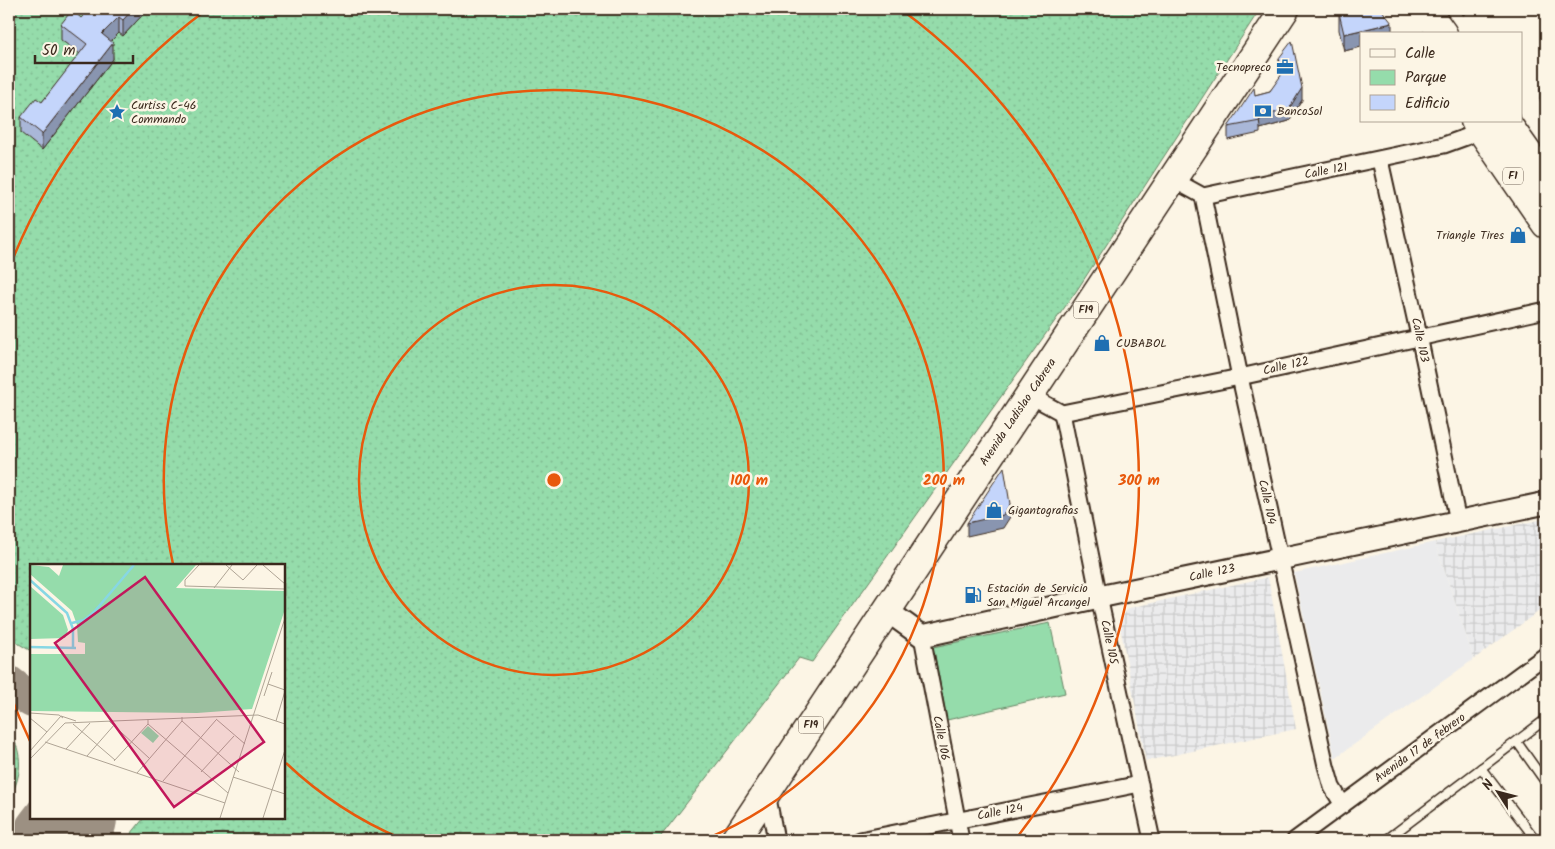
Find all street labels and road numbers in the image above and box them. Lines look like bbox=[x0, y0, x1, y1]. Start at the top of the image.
street label: Calle 121 bbox=[1303, 157, 1349, 184]
road number: F1 bbox=[1503, 168, 1523, 185]
road number: F19 bbox=[1074, 302, 1098, 318]
street label: Calle 103 bbox=[1406, 316, 1434, 364]
street label: Calle 122 bbox=[1261, 351, 1311, 381]
street label: Avenida Ladislao Cabrera bbox=[975, 354, 1061, 470]
street label: Calle 104 bbox=[1253, 478, 1281, 526]
street label: Calle 123 bbox=[1187, 559, 1237, 587]
street label: Calle 105 bbox=[1095, 618, 1123, 668]
street label: Avenida 17 de febrero bbox=[1370, 708, 1470, 788]
street label: Calle 106 bbox=[927, 714, 955, 762]
road number: F19 bbox=[798, 716, 824, 734]
street label: Calle 124 bbox=[975, 798, 1025, 826]

